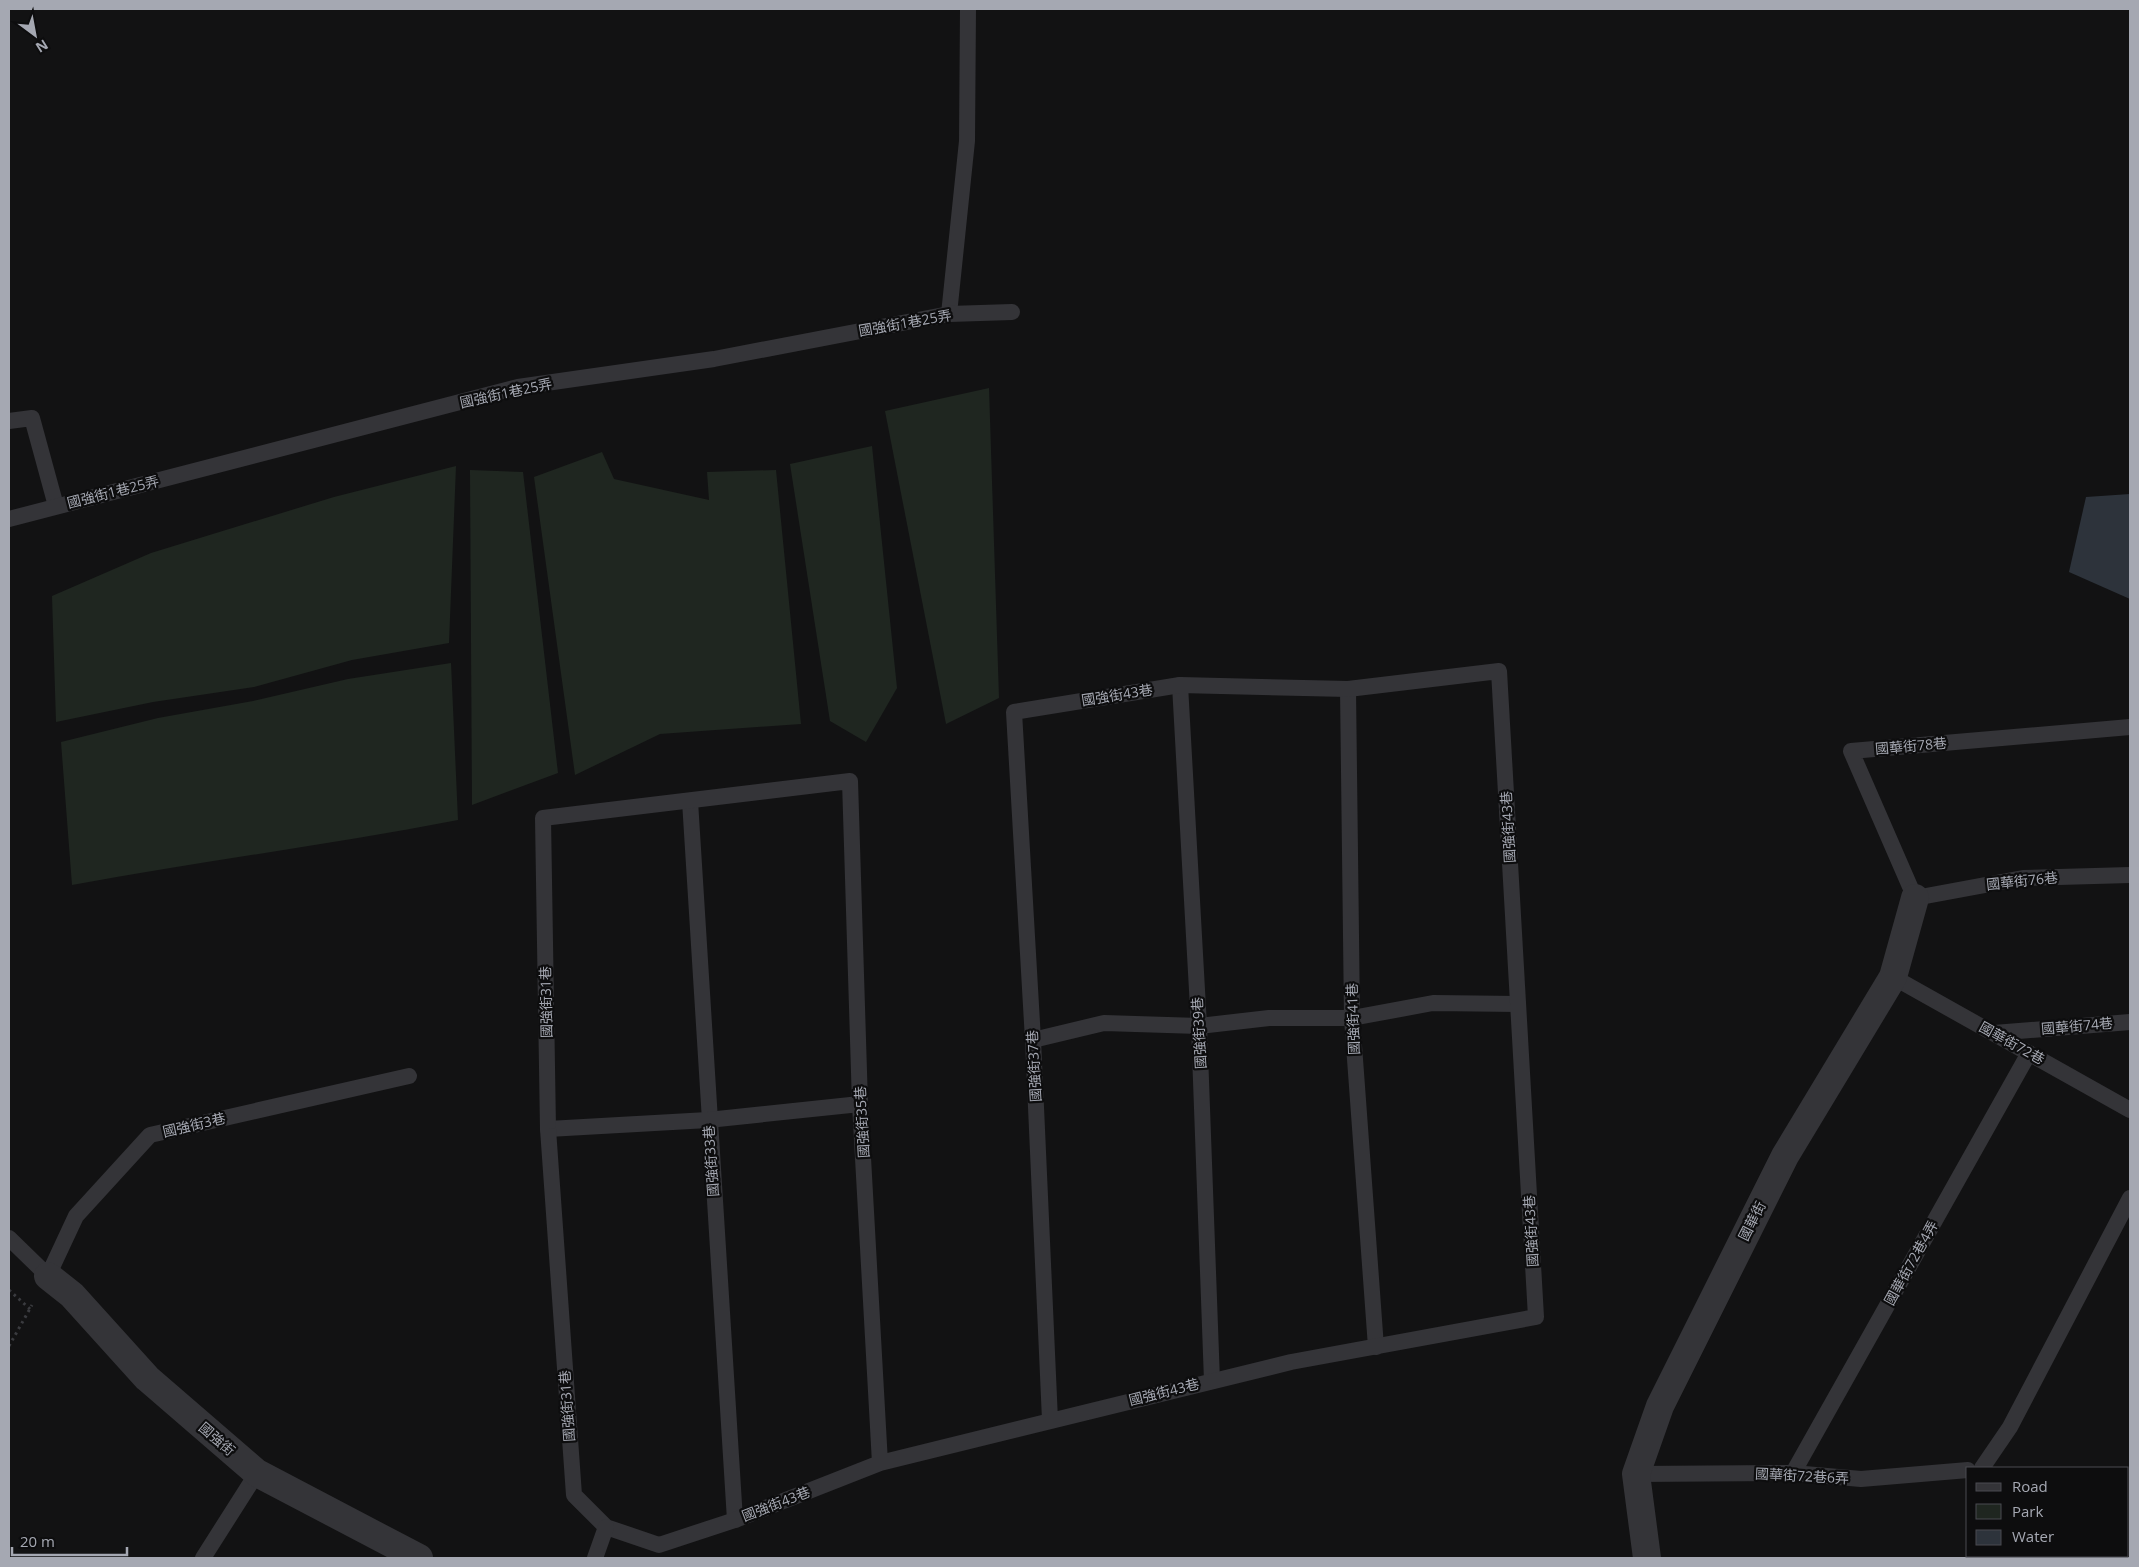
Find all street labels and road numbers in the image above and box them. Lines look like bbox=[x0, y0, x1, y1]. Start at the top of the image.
street label: 國強街1巷25弄 bbox=[857, 305, 953, 340]
street label: 國強街1巷25弄 bbox=[458, 373, 554, 412]
street label: 國強街1巷25弄 bbox=[65, 471, 161, 512]
street label: 國強街43巷 bbox=[1080, 679, 1154, 710]
street label: 國華街78巷 bbox=[1874, 733, 1948, 758]
street label: 國強街43巷 bbox=[1496, 791, 1519, 863]
street label: 國華街76巷 bbox=[1985, 867, 2059, 894]
street label: 國強街31巷 bbox=[535, 966, 556, 1038]
street label: 國強街41巷 bbox=[1342, 983, 1363, 1055]
street label: 國強街39巷 bbox=[1187, 997, 1210, 1069]
street label: 國華街74巷 bbox=[2040, 1013, 2114, 1038]
street label: 國華街72巷 bbox=[1976, 1017, 2048, 1068]
street label: 國強街37巷 bbox=[1022, 1030, 1045, 1102]
street label: 國強街35巷 bbox=[850, 1086, 873, 1158]
street label: 國強街3巷 bbox=[161, 1108, 227, 1141]
street label: 國強街33巷 bbox=[699, 1124, 722, 1198]
street label: 國強街43巷 bbox=[1519, 1195, 1542, 1267]
street label: 國華街 bbox=[1734, 1198, 1770, 1244]
street label: 國華街72巷4弄 bbox=[1879, 1217, 1942, 1308]
street label: 國強街31巷 bbox=[555, 1369, 578, 1443]
street label: 國強街43巷 bbox=[1127, 1374, 1201, 1409]
street label: 國強街 bbox=[195, 1418, 239, 1460]
street label: 國華街72巷6弄 bbox=[1755, 1464, 1849, 1487]
street label: 國強街43巷 bbox=[739, 1482, 813, 1525]

